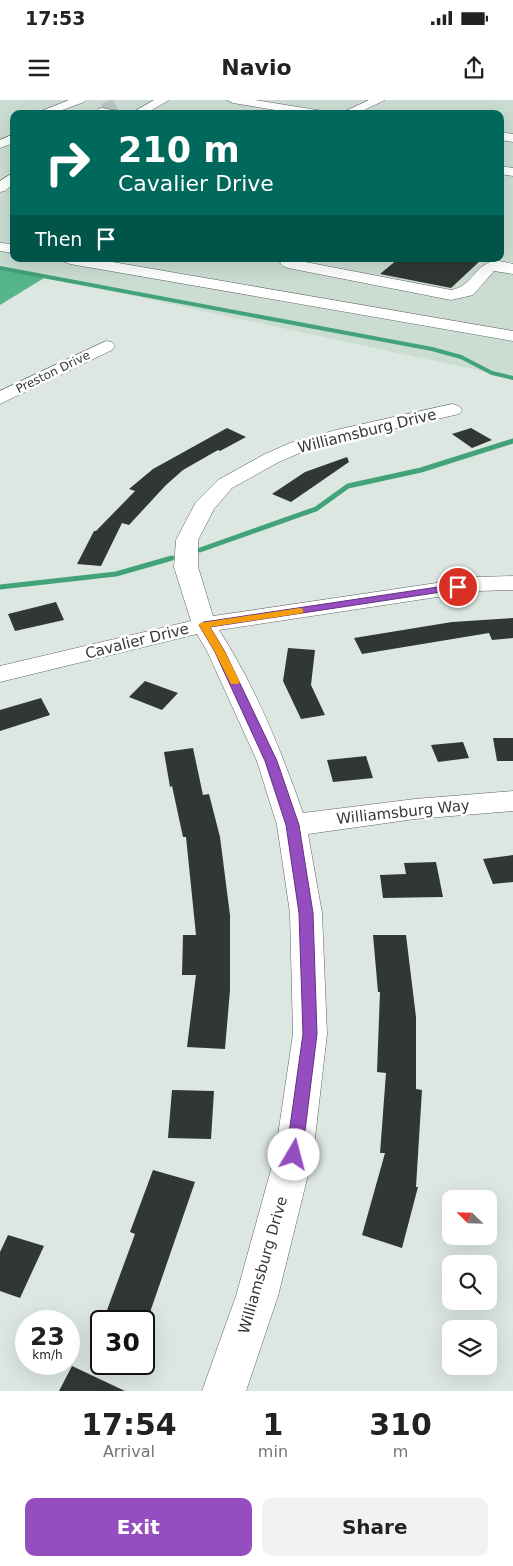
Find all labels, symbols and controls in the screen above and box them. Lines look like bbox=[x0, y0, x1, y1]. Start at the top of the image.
text: 17:53 bbox=[25, 7, 85, 29]
icon: menu bbox=[25, 54, 53, 82]
icon: share bbox=[460, 54, 488, 82]
text: Navio bbox=[221, 55, 292, 80]
icon: right bbox=[35, 130, 100, 195]
text: 210 m bbox=[118, 130, 240, 170]
text: Cavalier Drive bbox=[118, 171, 274, 196]
icon: arrive bbox=[92, 225, 120, 253]
text: Then bbox=[35, 228, 82, 250]
street label: Preston Drive bbox=[14, 348, 92, 396]
street label: Williamsburg Drive bbox=[296, 405, 438, 457]
pin bbox=[437, 566, 479, 608]
icon: arrive bbox=[444, 573, 472, 601]
street label: Cavalier Drive bbox=[83, 619, 191, 663]
street label: Williamsburg Way bbox=[335, 796, 471, 828]
position arrow bbox=[267, 1128, 319, 1180]
north arrow bbox=[442, 1190, 498, 1245]
map controls bbox=[442, 1190, 497, 1375]
street label: Williamsburg Drive bbox=[235, 1194, 291, 1336]
button: search bbox=[442, 1255, 497, 1310]
speed limit sign: 30 bbox=[90, 1310, 155, 1375]
button: layers bbox=[442, 1320, 497, 1375]
text: 23 bbox=[30, 1322, 65, 1351]
text: km/h bbox=[32, 1348, 63, 1362]
text: 17:54 bbox=[81, 1407, 177, 1442]
text: 1 bbox=[262, 1407, 283, 1442]
text: 310 bbox=[369, 1407, 432, 1442]
text: Arrival bbox=[103, 1442, 155, 1461]
text: min bbox=[258, 1442, 288, 1461]
text: m bbox=[393, 1442, 408, 1461]
button: Exit bbox=[25, 1498, 252, 1556]
button: Share bbox=[262, 1498, 488, 1556]

